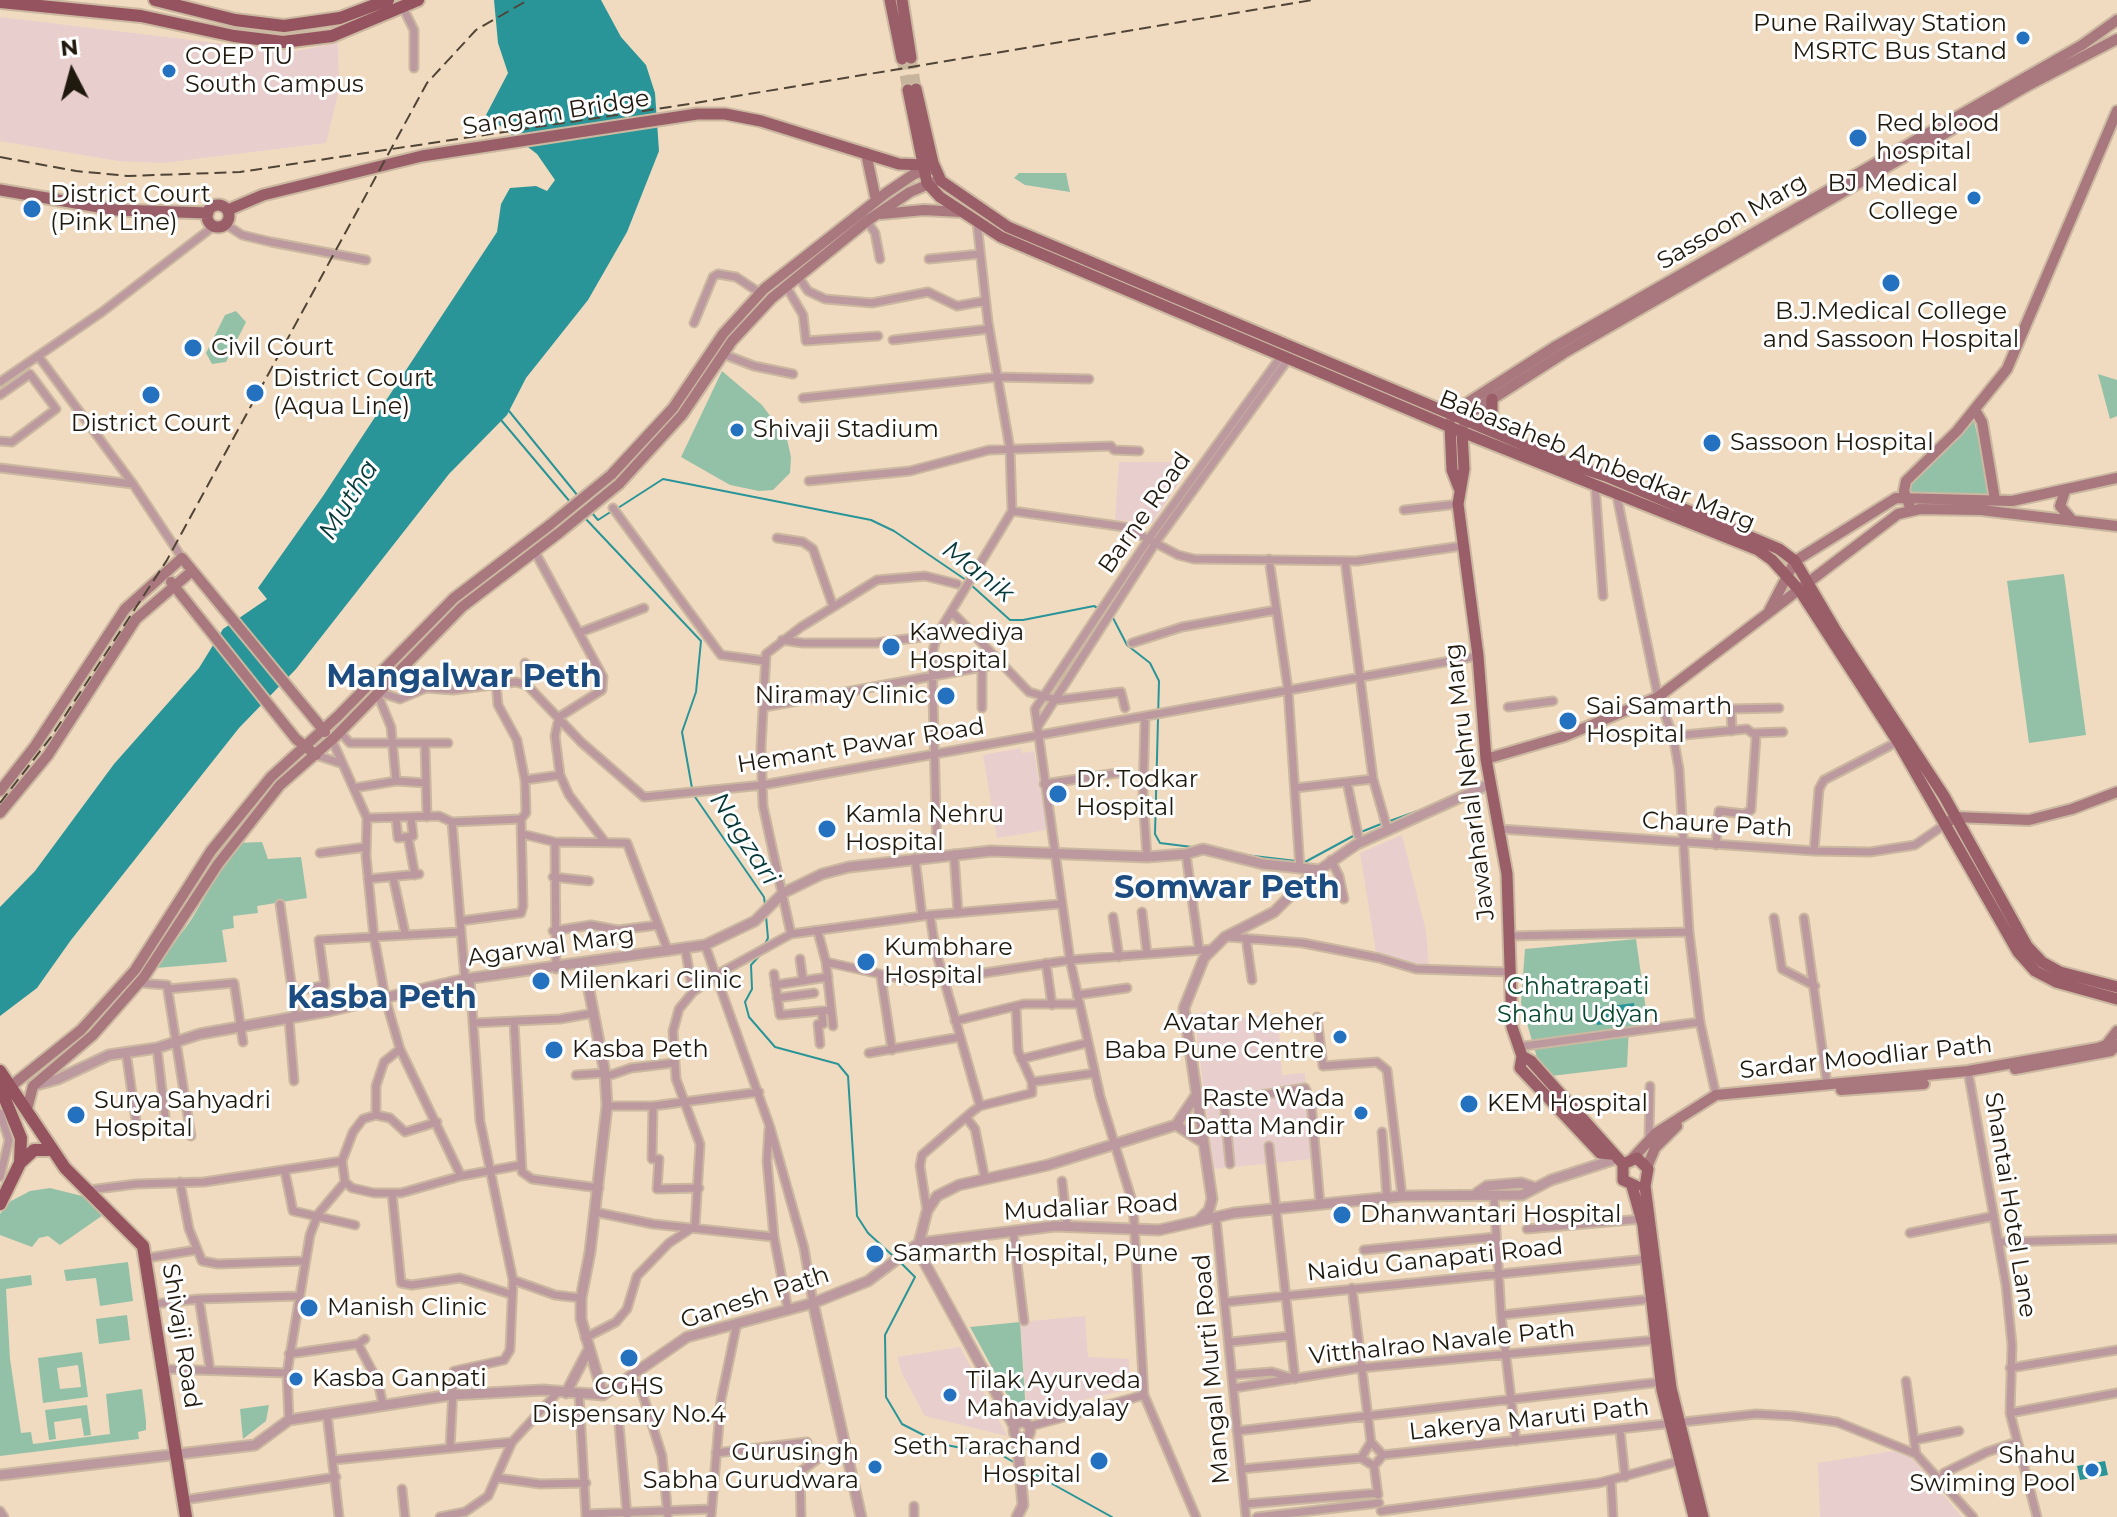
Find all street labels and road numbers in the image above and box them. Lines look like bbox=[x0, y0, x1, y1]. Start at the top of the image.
street label: Sangam Bridge bbox=[461, 84, 651, 142]
street label: Sassoon Marg bbox=[1652, 168, 1812, 276]
street label: Babasaheb Ambedkar Marg bbox=[1435, 384, 1759, 538]
street label: Barne Road bbox=[1093, 447, 1197, 579]
street label: Jawaharlal Nehru Marg bbox=[1439, 642, 1501, 922]
street label: Hemant Pawar Road bbox=[735, 712, 987, 780]
street label: Chaure Path bbox=[1641, 807, 1793, 843]
street label: Agarwal Marg bbox=[466, 921, 636, 973]
street label: Sardar Moodliar Path bbox=[1738, 1030, 1994, 1086]
street label: Shantai Hotel Lane bbox=[1978, 1090, 2042, 1320]
street label: Mudaliar Road bbox=[1003, 1189, 1179, 1227]
street label: Naidu Ganapati Road bbox=[1305, 1232, 1565, 1288]
street label: Mangal Murti Road bbox=[1188, 1253, 1236, 1485]
street label: Ganesh Path bbox=[677, 1260, 833, 1336]
street label: Shivaji Road bbox=[155, 1262, 207, 1410]
street label: Vitthalrao Navale Path bbox=[1308, 1315, 1576, 1371]
street label: Lakerya Maruti Path bbox=[1407, 1393, 1651, 1447]

